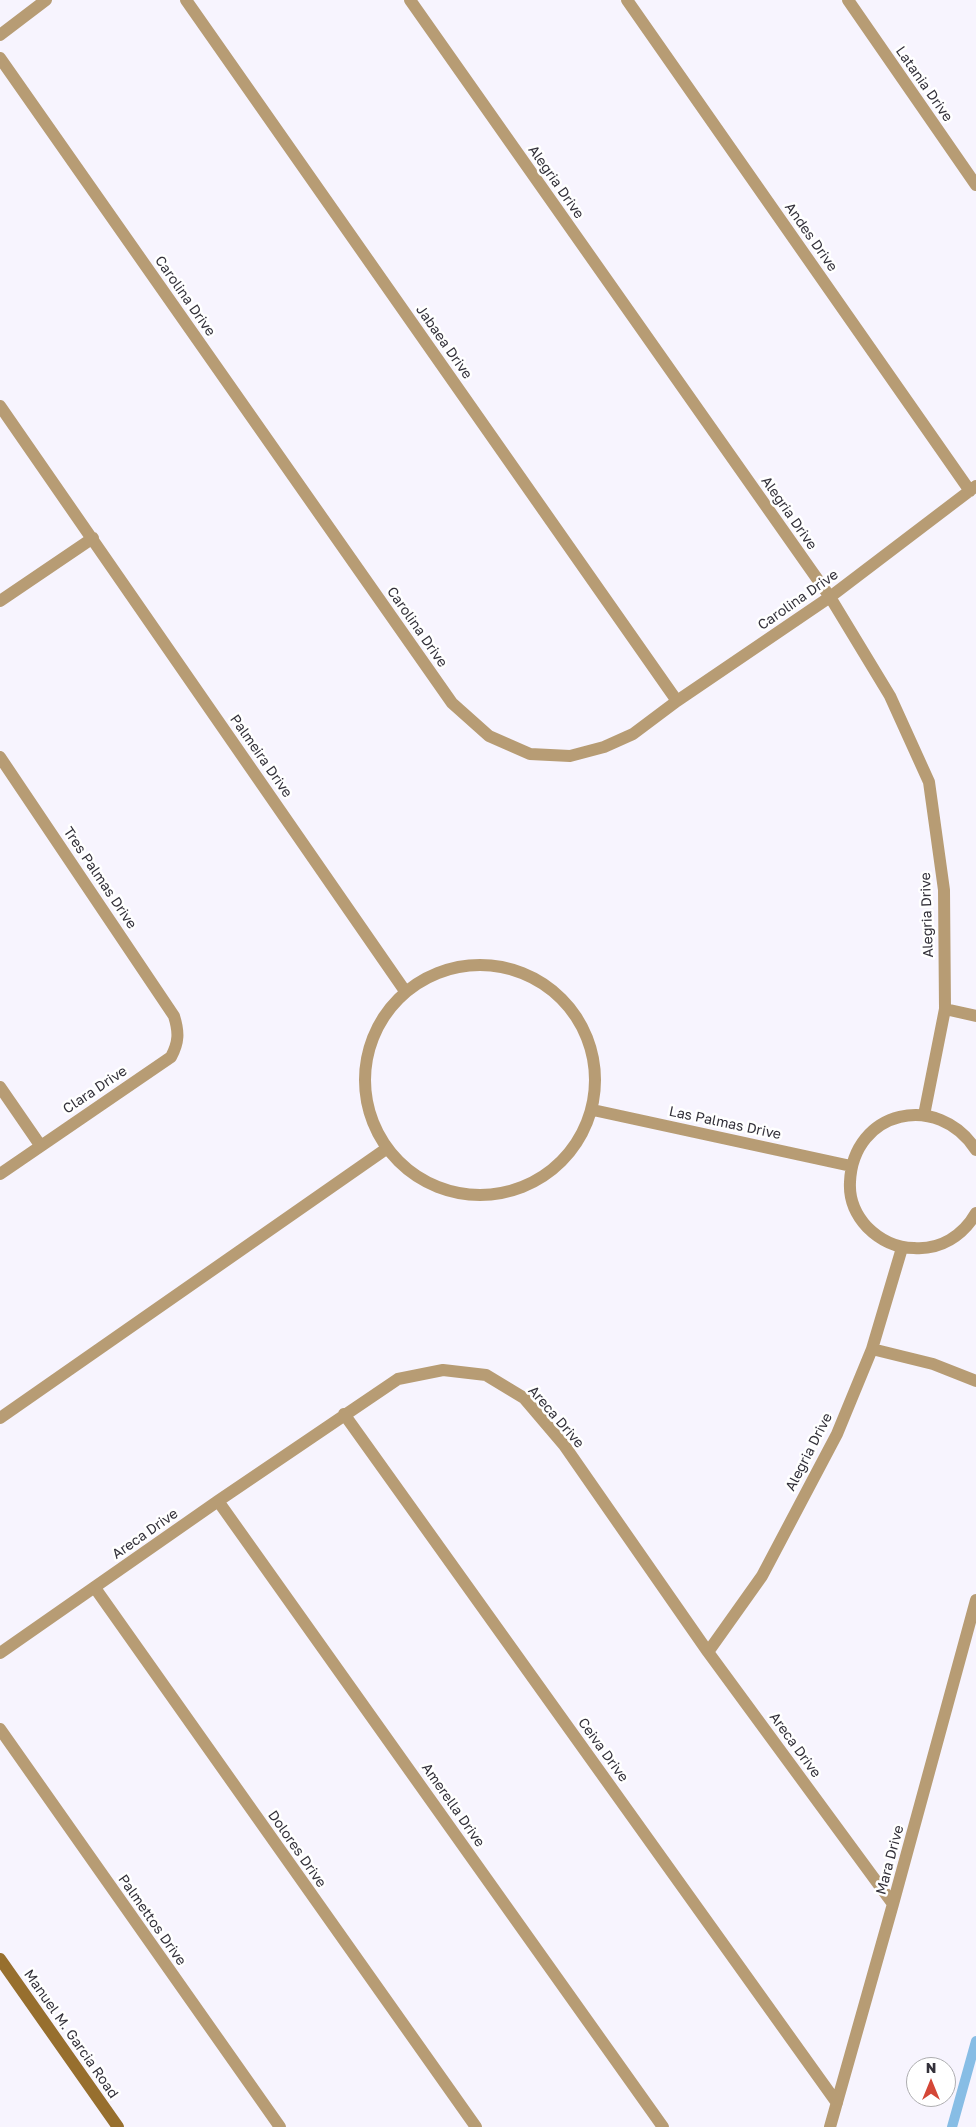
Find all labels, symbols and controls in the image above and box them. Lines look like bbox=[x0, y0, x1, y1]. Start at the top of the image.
street label: Latania Drive bbox=[892, 43, 956, 125]
street label: Alegria Drive bbox=[525, 142, 587, 222]
street label: Andes Drive bbox=[781, 199, 841, 275]
street label: Carolina Drive bbox=[151, 253, 219, 339]
street label: Jabaea Drive bbox=[412, 302, 476, 382]
street label: Alegria Drive bbox=[758, 473, 820, 553]
street label: Carolina Drive bbox=[755, 566, 841, 634]
street label: Carolina Drive bbox=[383, 584, 451, 670]
street label: Palmeira Drive bbox=[226, 711, 296, 801]
street label: Tres Palmas Drive bbox=[60, 824, 140, 932]
street label: Alegria Drive bbox=[917, 872, 937, 958]
street label: Clara Drive bbox=[60, 1063, 130, 1117]
street label: Las Palmas Drive bbox=[667, 1103, 783, 1143]
street label: Areca Drive bbox=[525, 1383, 587, 1451]
street label: Alegria Drive bbox=[782, 1410, 836, 1494]
street label: Areca Drive bbox=[109, 1505, 181, 1563]
street label: Areca Drive bbox=[766, 1709, 824, 1781]
street label: Ceiva Drive bbox=[574, 1715, 632, 1785]
street label: Amerella Drive bbox=[418, 1760, 488, 1850]
street label: Dolores Drive bbox=[264, 1807, 330, 1891]
street label: Mara Drive bbox=[873, 1823, 907, 1897]
street label: Palmettos Drive bbox=[114, 1871, 190, 1969]
street label: Manuel M. Garcia Road bbox=[20, 1966, 122, 2102]
north arrow bbox=[906, 2057, 956, 2107]
text: N bbox=[926, 2059, 936, 2076]

